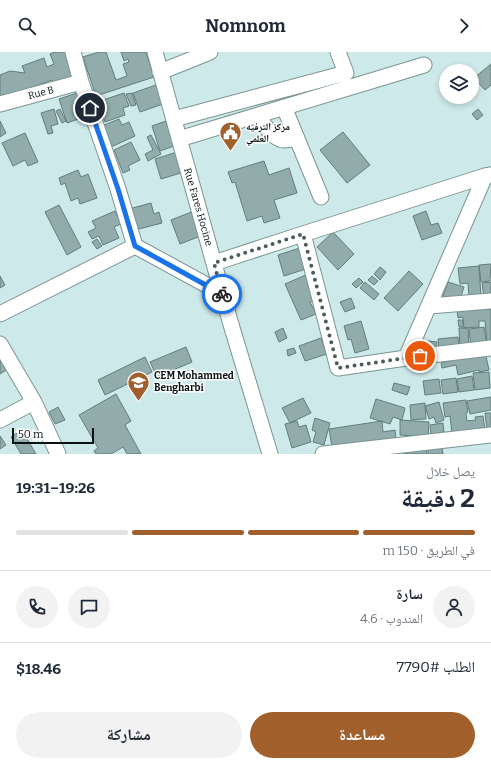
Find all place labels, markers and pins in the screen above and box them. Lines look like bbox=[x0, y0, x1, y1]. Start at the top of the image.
pin bbox=[73, 91, 107, 125]
public building icon: مركز الترفيه العلمي bbox=[218, 120, 244, 153]
place label: مركز الترفيه العلمي bbox=[246, 121, 290, 146]
pin bbox=[403, 339, 437, 373]
school or university icon: CEM Mohammed Bengharbi bbox=[125, 369, 151, 402]
place label: CEM Mohammed Bengharbi bbox=[154, 370, 234, 394]

